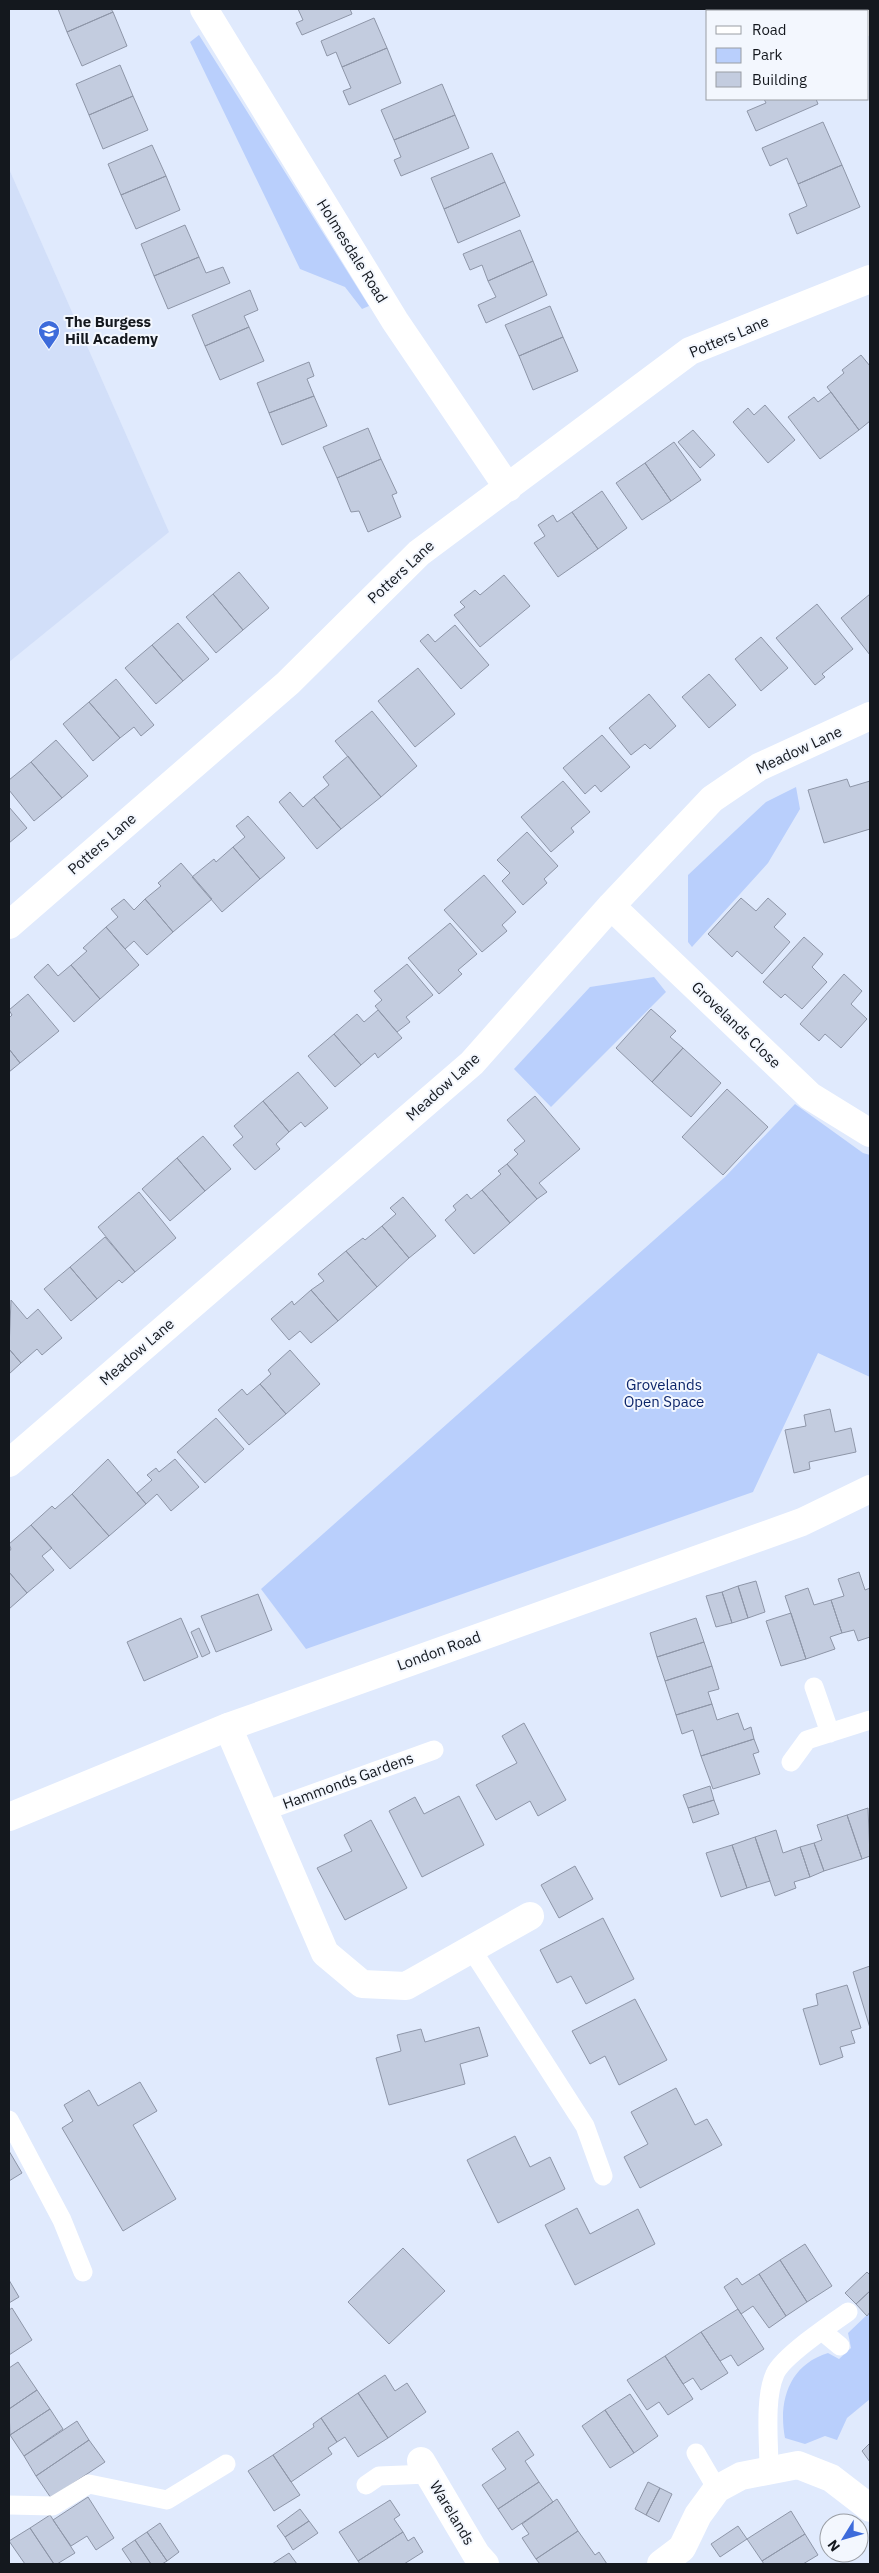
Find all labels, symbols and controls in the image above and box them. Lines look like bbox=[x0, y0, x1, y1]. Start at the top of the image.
legend bbox=[706, 10, 869, 100]
text: Road bbox=[752, 20, 787, 39]
text: Park bbox=[752, 45, 782, 64]
text: Building bbox=[752, 70, 807, 89]
street label: Holmesdale Road bbox=[313, 195, 392, 306]
street label: Potters Lane bbox=[686, 311, 771, 362]
place label: The Burgess Hill Academy bbox=[65, 312, 158, 348]
school or university icon: The Burgess Hill Academy bbox=[37, 319, 61, 350]
street label: Potters Lane bbox=[363, 536, 438, 607]
street label: Meadow Lane bbox=[753, 721, 845, 778]
street label: Potters Lane bbox=[64, 809, 140, 878]
street label: Grovelands Close bbox=[688, 977, 785, 1072]
street label: Meadow Lane bbox=[402, 1049, 483, 1125]
street label: Meadow Lane bbox=[95, 1314, 178, 1389]
park label: Grovelands Open Space bbox=[624, 1375, 704, 1411]
street label: London Road bbox=[394, 1627, 483, 1674]
street label: Hammonds Gardens bbox=[280, 1748, 416, 1813]
street label: Warelands bbox=[426, 2477, 479, 2548]
north arrow bbox=[819, 2513, 869, 2563]
text: N bbox=[823, 2536, 844, 2555]

